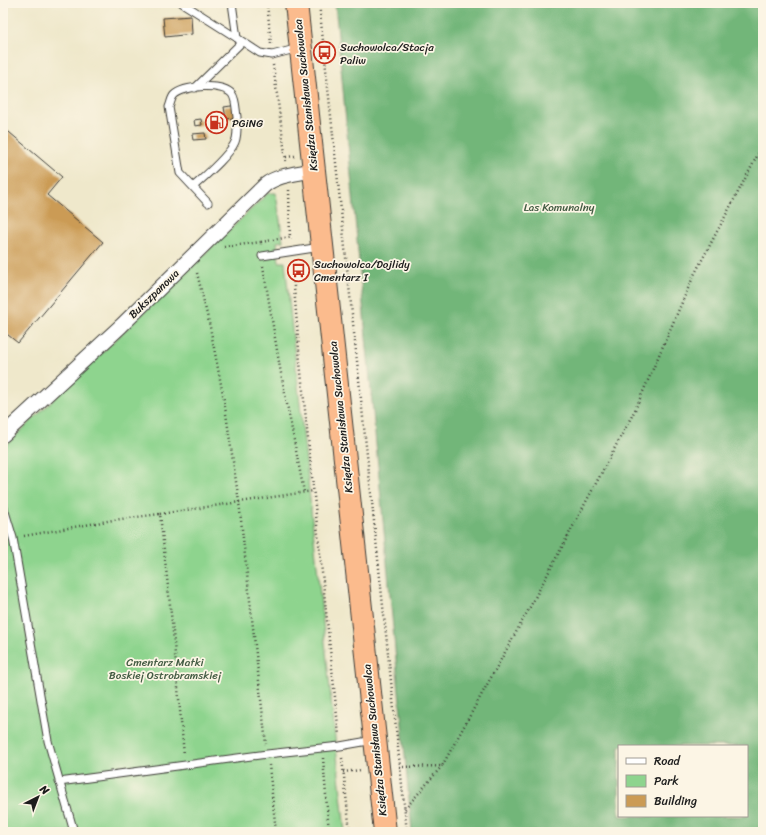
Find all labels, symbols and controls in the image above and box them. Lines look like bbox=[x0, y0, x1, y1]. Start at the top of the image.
street label: Księdza Stanisława Suchowolca bbox=[289, 18, 323, 172]
place label: Suchowolca/Stacja Paliw bbox=[340, 38, 434, 70]
bus stop icon: Suchowolca/Stacja Paliw bbox=[311, 40, 337, 66]
fuel station icon: PGiNG bbox=[203, 110, 229, 136]
place label: PGiNG bbox=[232, 114, 263, 133]
park label: Las Komunalny bbox=[524, 198, 595, 217]
place label: Suchowolca/Dojlidy Cmentarz I bbox=[314, 255, 410, 287]
bus stop icon: Suchowolca/Dojlidy Cmentarz I bbox=[285, 257, 311, 283]
street label: Bukszpanowa bbox=[124, 264, 184, 323]
street label: Księdza Stanisława Suchowolca bbox=[324, 340, 358, 494]
park label: Cmentarz Matki Boskiej Ostrobramskiej bbox=[109, 653, 222, 685]
street label: Księdza Stanisława Suchowolca bbox=[358, 663, 392, 817]
legend bbox=[618, 745, 748, 817]
text: Road bbox=[654, 750, 681, 772]
text: Park bbox=[654, 770, 679, 792]
north arrow bbox=[18, 777, 58, 817]
text: N bbox=[34, 780, 54, 800]
text: Building bbox=[654, 790, 697, 812]

